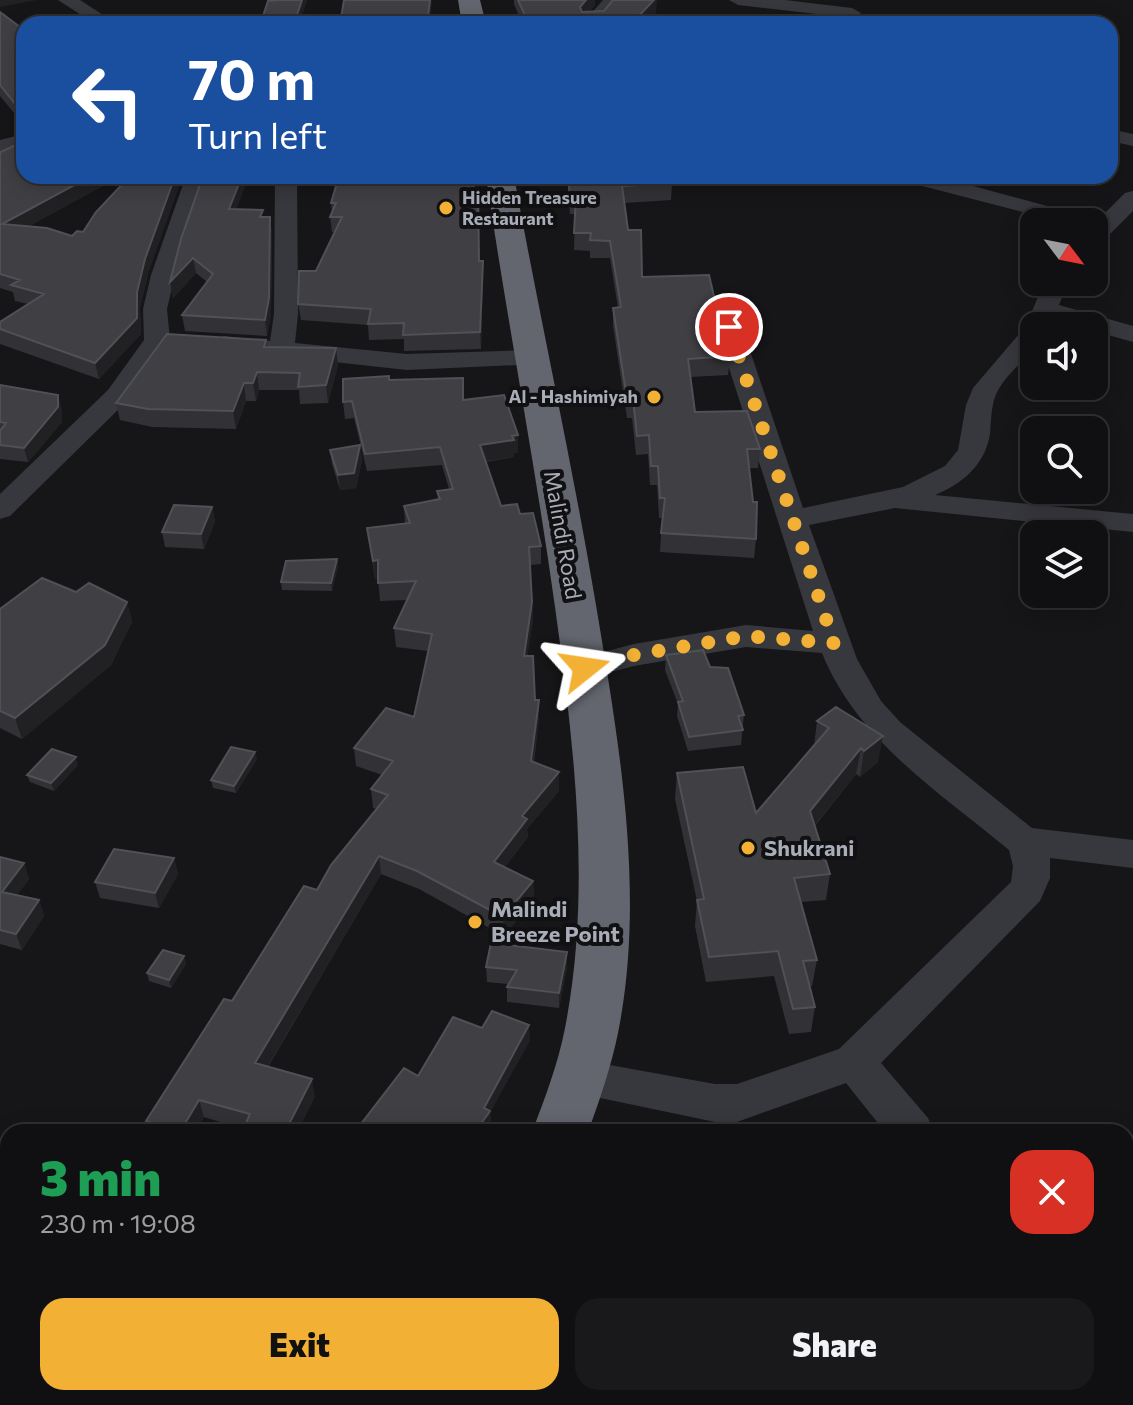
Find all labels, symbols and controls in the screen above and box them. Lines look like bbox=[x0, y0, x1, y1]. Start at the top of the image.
text: 70 m bbox=[188, 43, 315, 112]
icon: left bbox=[56, 48, 160, 152]
text: Turn left bbox=[188, 112, 327, 156]
place label: Hidden Treasure Restaurant bbox=[462, 186, 597, 229]
marker: Hidden Treasure Restaurant bbox=[437, 199, 455, 217]
north arrow bbox=[1020, 208, 1108, 296]
map controls bbox=[1020, 208, 1108, 608]
pin bbox=[695, 293, 763, 361]
icon: arrive bbox=[707, 305, 751, 349]
button: sound bbox=[1020, 312, 1108, 400]
place label: Al - Hashimiyah bbox=[508, 385, 638, 407]
marker: Al - Hashimiyah bbox=[645, 388, 663, 406]
button: search bbox=[1020, 416, 1108, 504]
street label: Malindi Road bbox=[539, 468, 588, 601]
button: layers bbox=[1020, 520, 1108, 608]
position arrow bbox=[543, 626, 627, 710]
place label: Shukrani bbox=[764, 834, 854, 861]
marker: Shukrani bbox=[739, 839, 757, 857]
place label: Malindi Breeze Point bbox=[491, 895, 620, 947]
marker: Malindi Breeze Point bbox=[466, 913, 484, 931]
text: 3 min bbox=[40, 1147, 161, 1206]
button: close bbox=[1010, 1150, 1094, 1234]
text: 230 m · 19:08 bbox=[40, 1207, 196, 1238]
button: Exit bbox=[40, 1298, 559, 1390]
button: Share bbox=[575, 1298, 1094, 1390]

